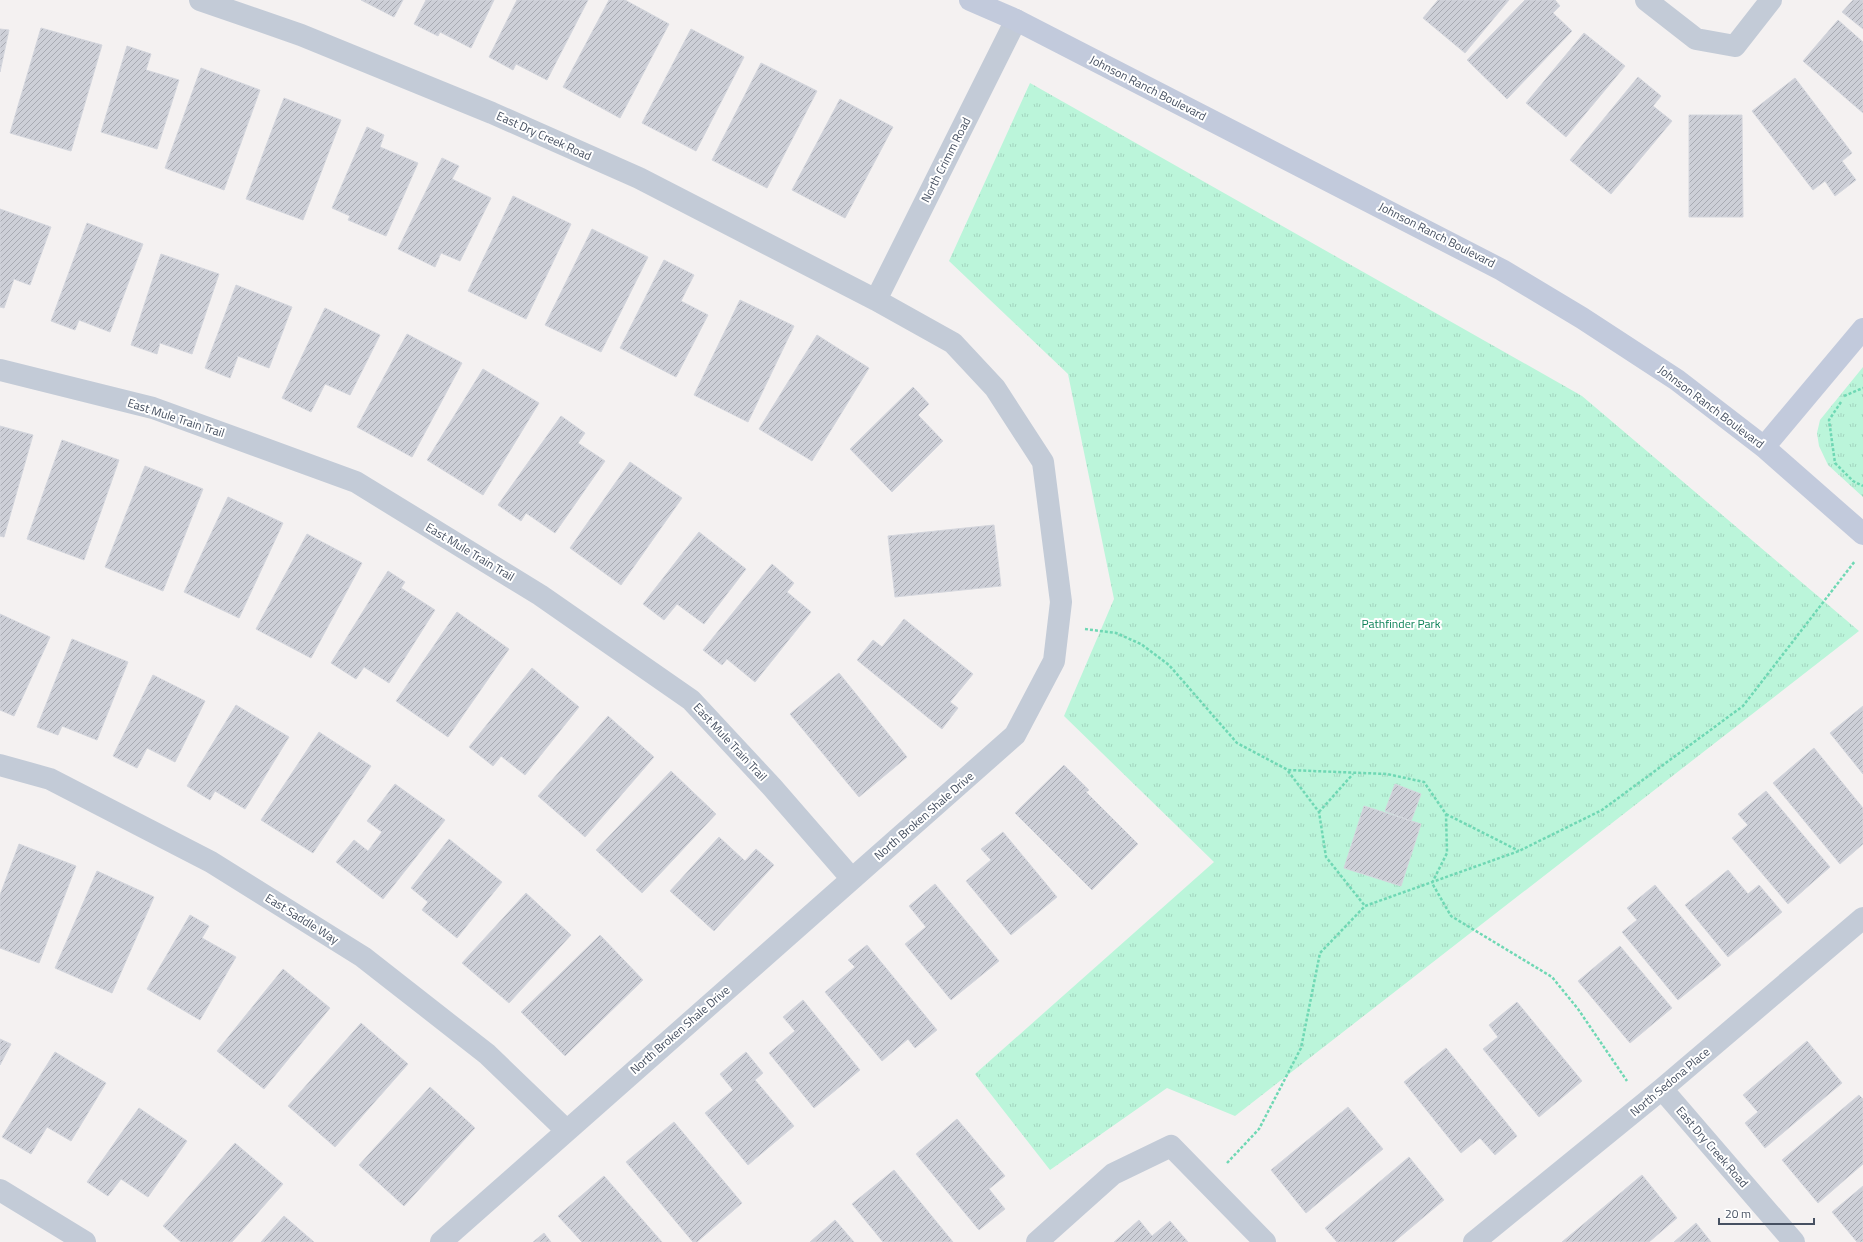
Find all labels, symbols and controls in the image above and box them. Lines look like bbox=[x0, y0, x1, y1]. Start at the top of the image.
street label: Johnson Ranch Boulevard bbox=[1087, 50, 1210, 125]
street label: East Dry Creek Road bbox=[494, 106, 595, 165]
street label: North Crimm Road bbox=[916, 114, 975, 206]
street label: Johnson Ranch Boulevard bbox=[1376, 197, 1499, 272]
street label: Johnson Ranch Boulevard bbox=[1654, 360, 1768, 453]
street label: East Mule Train Trail bbox=[125, 393, 227, 442]
street label: East Mule Train Trail bbox=[422, 517, 518, 586]
park label: Pathfinder Park bbox=[1362, 614, 1441, 633]
street label: East Mule Train Trail bbox=[689, 698, 772, 785]
street label: North Broken Shale Drive bbox=[870, 767, 978, 864]
street label: East Saddle Way bbox=[262, 888, 343, 949]
street label: North Broken Shale Drive bbox=[626, 981, 734, 1078]
street label: North Sedona Place bbox=[1626, 1042, 1714, 1121]
street label: East Dry Creek Road bbox=[1672, 1102, 1753, 1192]
scale bar bbox=[1719, 1200, 1814, 1226]
text: 20 m bbox=[1725, 1204, 1751, 1223]

